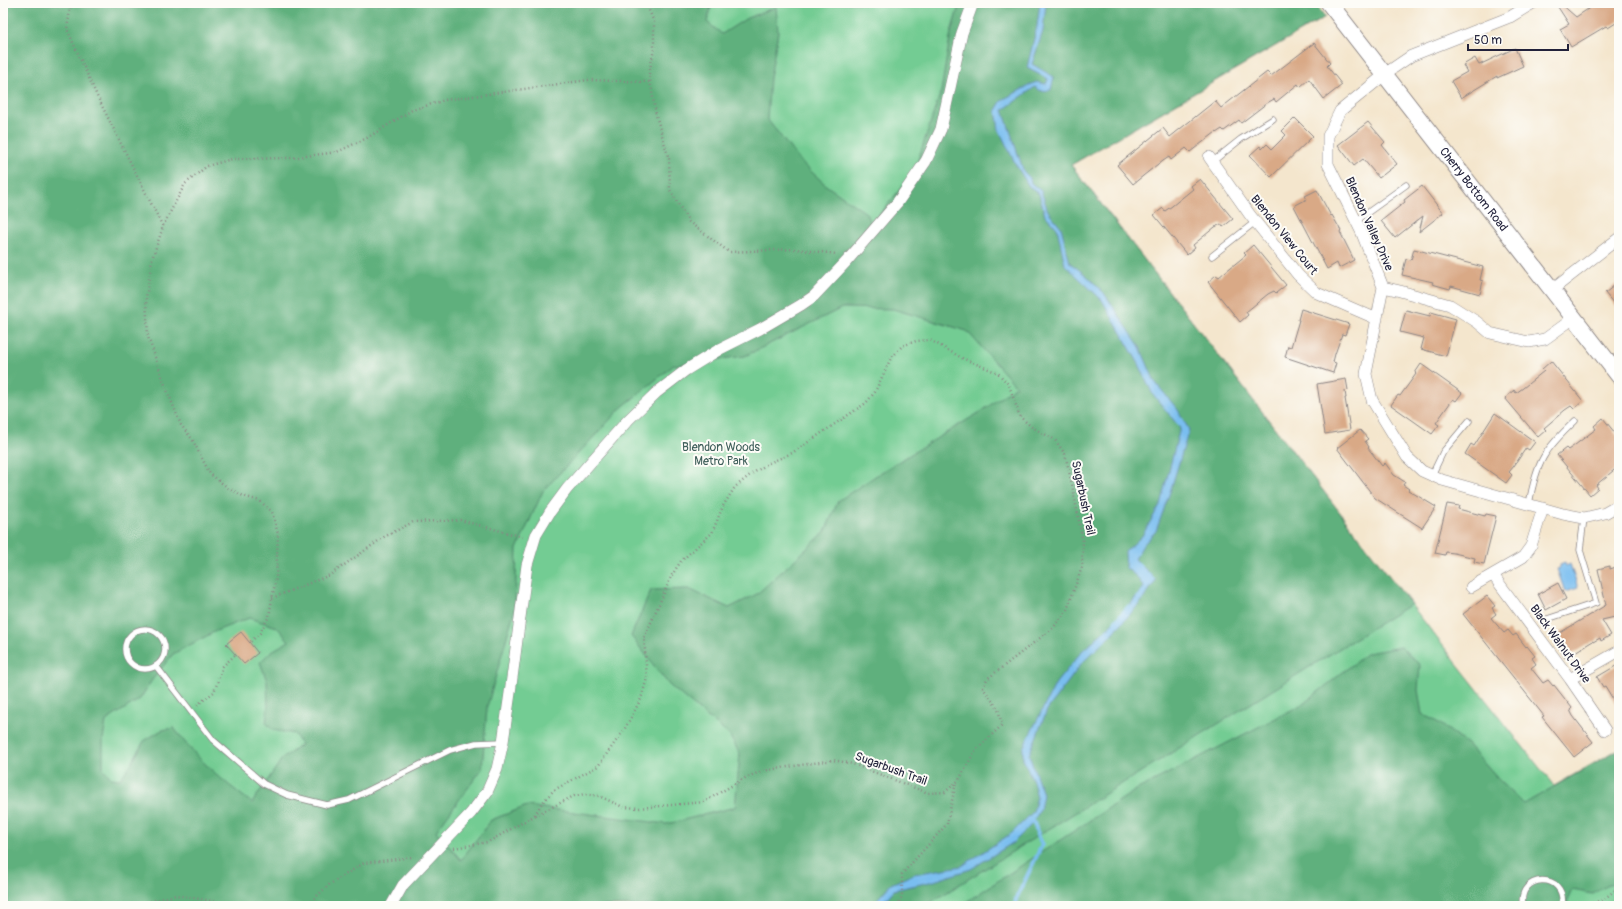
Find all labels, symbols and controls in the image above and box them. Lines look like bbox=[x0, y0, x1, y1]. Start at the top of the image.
scale bar bbox=[1468, 26, 1568, 52]
text: 50 m bbox=[1474, 33, 1502, 48]
street label: Cherry Bottom Road bbox=[1436, 144, 1511, 234]
street label: Blendon Valley Drive bbox=[1342, 175, 1396, 273]
street label: Blendon View Court bbox=[1247, 192, 1321, 278]
park label: Blendon Woods Metro Park bbox=[682, 440, 761, 469]
street label: Sugarbush Trail bbox=[1068, 459, 1098, 537]
street label: Black Walnut Drive bbox=[1526, 602, 1594, 686]
street label: Sugarbush Trail bbox=[853, 749, 929, 789]

